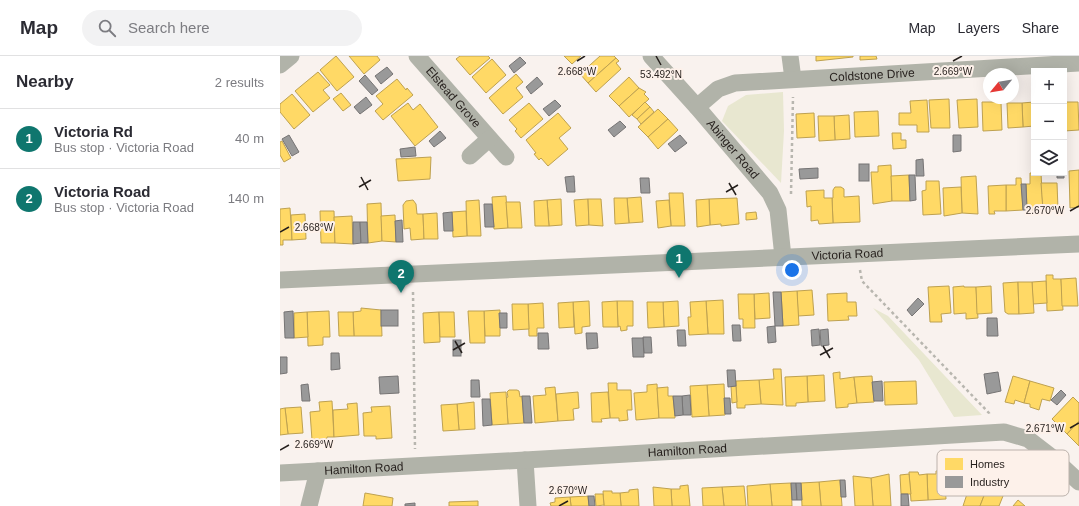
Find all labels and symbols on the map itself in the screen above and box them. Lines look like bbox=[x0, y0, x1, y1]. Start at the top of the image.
street label: Elstead Grove bbox=[423, 64, 484, 131]
text: 2.668°W bbox=[558, 66, 597, 77]
street label: Coldstone Drive bbox=[829, 66, 915, 84]
text: 2.669°W bbox=[934, 66, 973, 77]
north arrow bbox=[983, 68, 1019, 104]
text: 53.492°N bbox=[640, 69, 682, 80]
street label: Abinger Road bbox=[704, 117, 762, 182]
text: 2.670°W bbox=[1026, 205, 1065, 216]
text: 2.668°W bbox=[295, 222, 334, 233]
pin: 1 bbox=[666, 245, 692, 278]
street label: Victoria Road bbox=[811, 246, 884, 263]
pin: 2 bbox=[388, 260, 414, 293]
your location bbox=[782, 260, 802, 280]
text: 2.671°W bbox=[1026, 423, 1065, 434]
text: 2.669°W bbox=[295, 439, 334, 450]
street label: Hamilton Road bbox=[647, 441, 727, 460]
legend bbox=[937, 450, 1069, 496]
text: Homes bbox=[970, 458, 1005, 470]
street label: Hamilton Road bbox=[324, 459, 404, 478]
text: Industry bbox=[970, 476, 1010, 488]
text: 2.670°W bbox=[549, 485, 588, 496]

